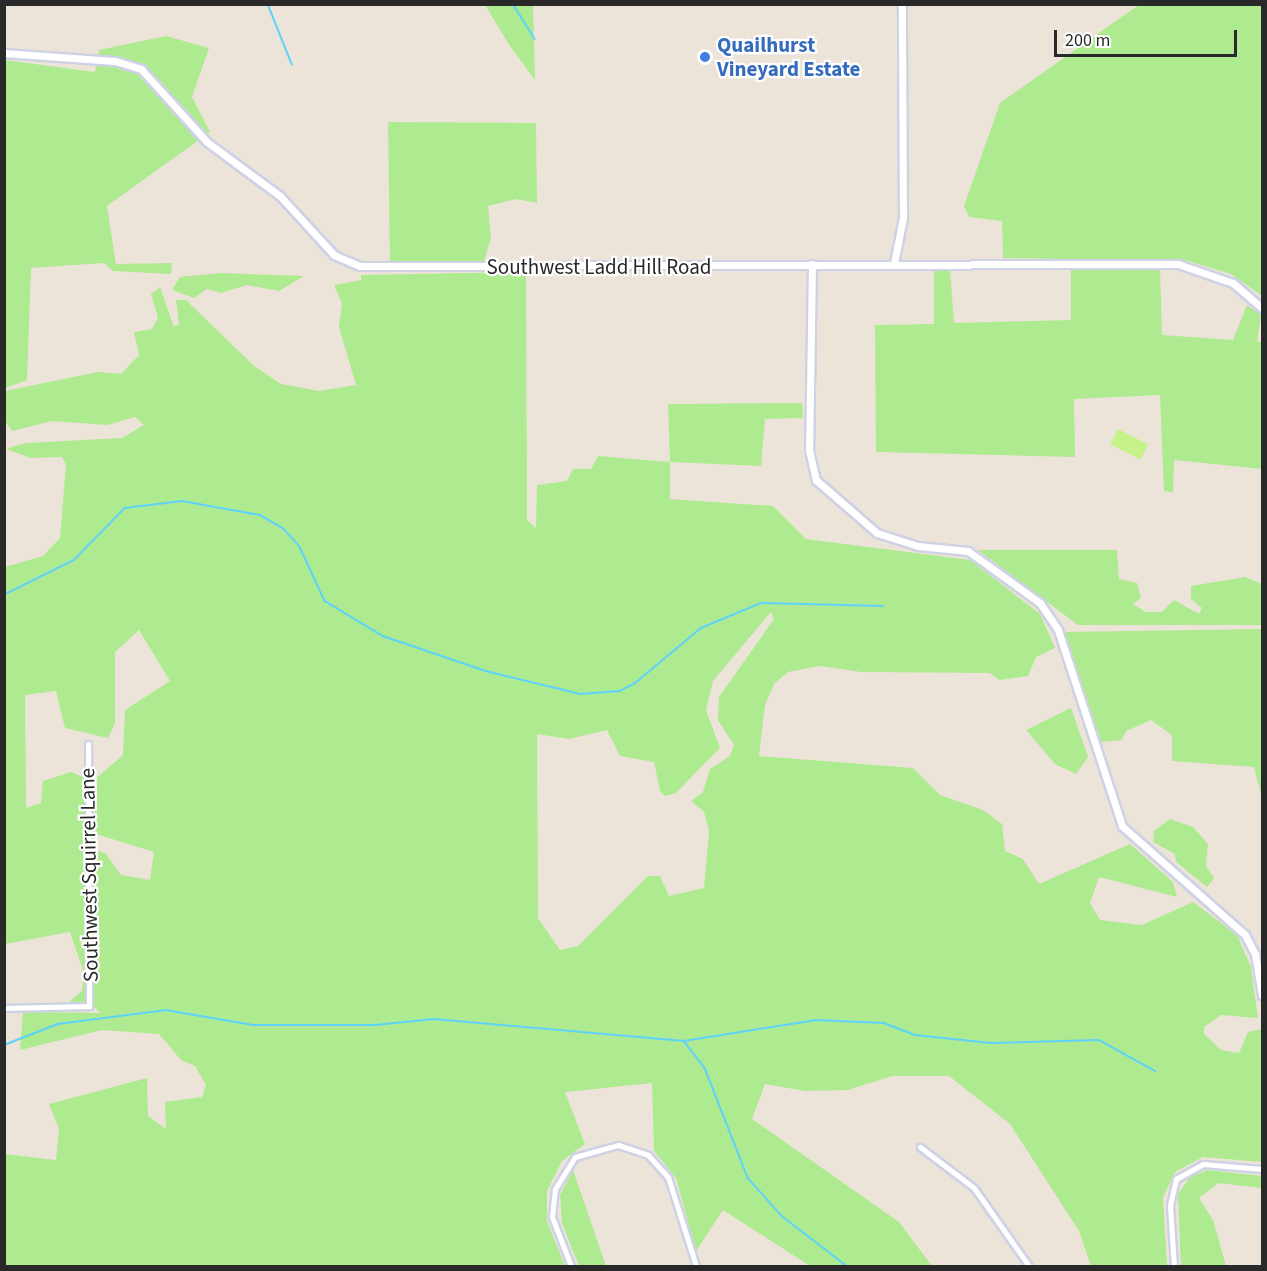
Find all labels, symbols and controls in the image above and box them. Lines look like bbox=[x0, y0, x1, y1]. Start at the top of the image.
scale bar bbox=[1057, 18, 1240, 56]
text: 200 m bbox=[1065, 28, 1110, 53]
place label: Quailhurst Vineyard Estate bbox=[717, 32, 860, 82]
marker: Quailhurst Vineyard Estate bbox=[698, 50, 712, 64]
street label: Southwest Ladd Hill Road bbox=[487, 254, 711, 280]
street label: Southwest Squirrel Lane bbox=[75, 768, 103, 982]

